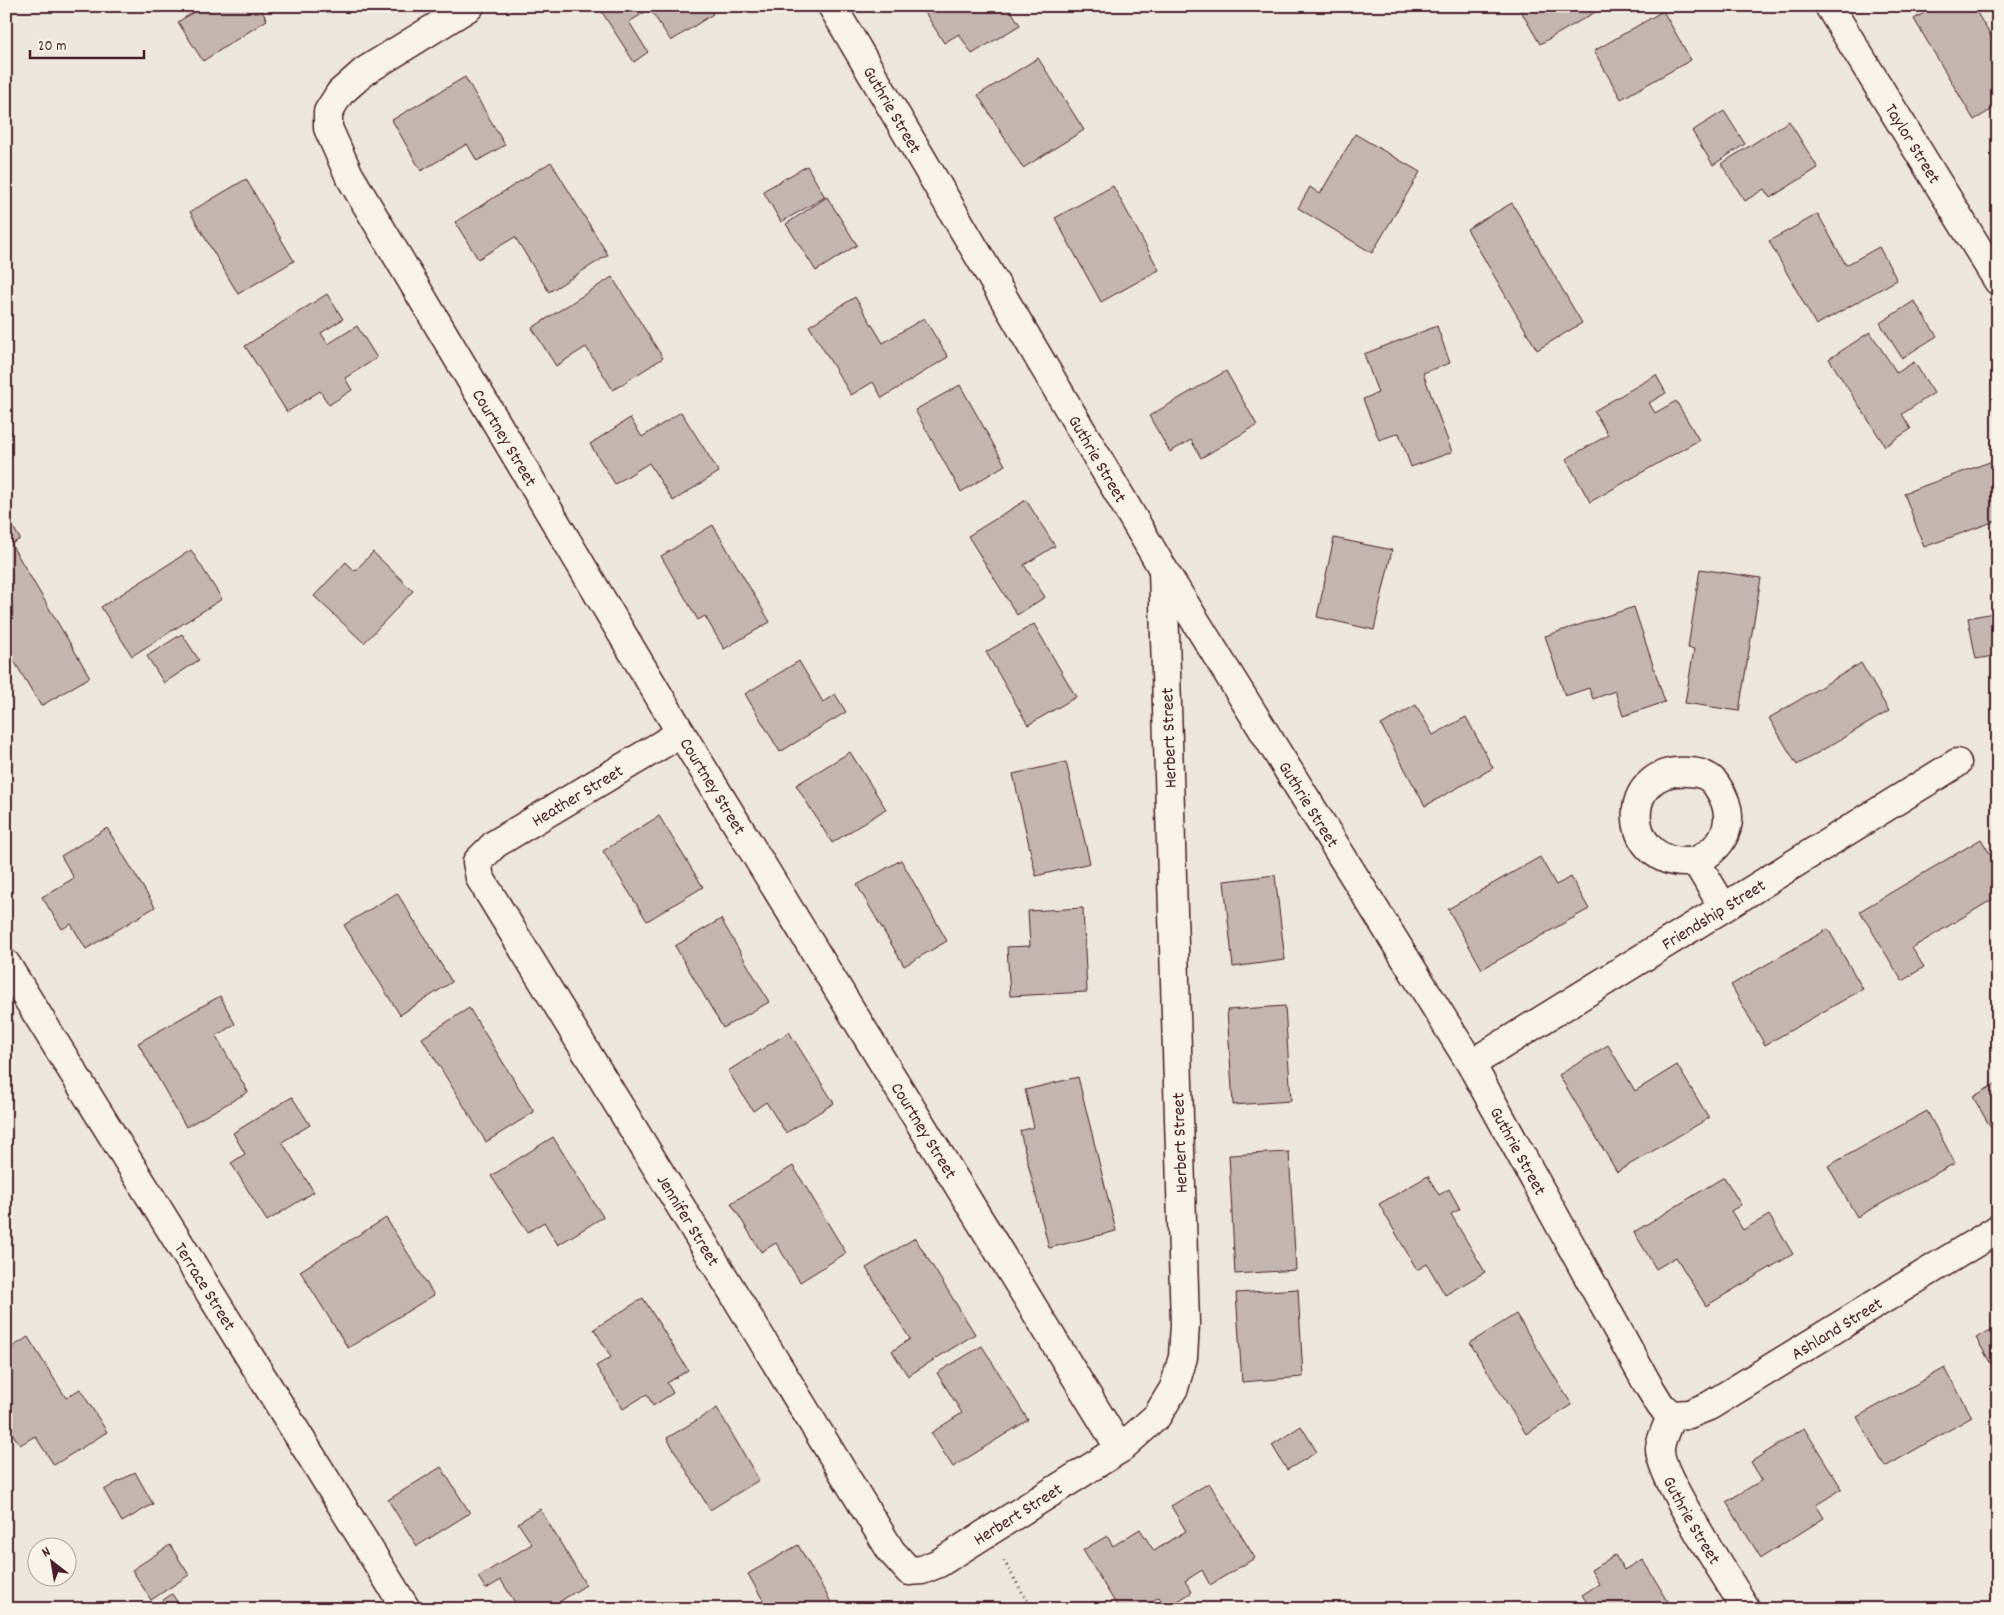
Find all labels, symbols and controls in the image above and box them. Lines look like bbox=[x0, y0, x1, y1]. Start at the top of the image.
scale bar bbox=[30, 28, 144, 60]
text: 20 m bbox=[38, 36, 66, 58]
street label: Guthrie Street bbox=[855, 62, 926, 159]
street label: Taylor Street bbox=[1877, 100, 1946, 190]
street label: Courtney Street bbox=[464, 385, 542, 492]
street label: Guthrie Street bbox=[1060, 411, 1132, 509]
street label: Herbert Street bbox=[1156, 687, 1185, 789]
street label: Courtney Street bbox=[672, 734, 751, 841]
street label: Guthrie Street bbox=[1271, 757, 1344, 854]
street label: Heather Street bbox=[528, 760, 629, 834]
street label: Friendship Street bbox=[1658, 874, 1772, 958]
street label: Courtney Street bbox=[883, 1078, 962, 1185]
street label: Herbert Street bbox=[1167, 1092, 1196, 1194]
street label: Guthrie Street bbox=[1482, 1103, 1551, 1201]
street label: Jennifer Street bbox=[649, 1171, 724, 1272]
street label: Terrace Street bbox=[167, 1238, 241, 1337]
street label: Ashland Street bbox=[1787, 1292, 1889, 1368]
street label: Guthrie Street bbox=[1655, 1473, 1726, 1570]
street label: Herbert Street bbox=[970, 1478, 1068, 1553]
north arrow bbox=[28, 1538, 78, 1588]
text: N bbox=[38, 1542, 55, 1563]

